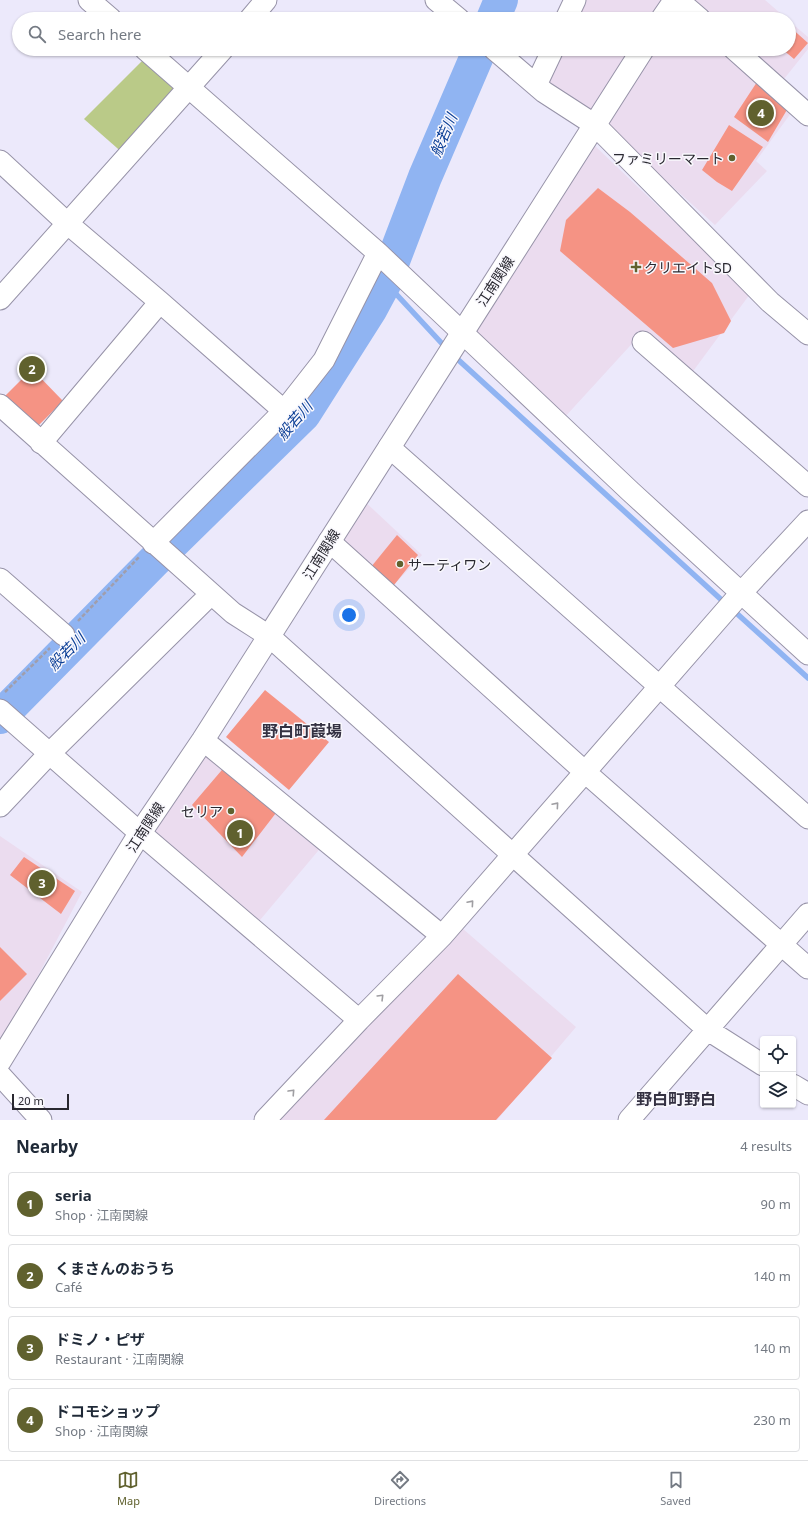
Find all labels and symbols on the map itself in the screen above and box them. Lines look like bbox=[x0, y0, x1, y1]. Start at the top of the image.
pin: 4 bbox=[748, 98, 774, 128]
water label: 般若川 bbox=[425, 109, 462, 160]
place label: ファミリーマート bbox=[612, 149, 724, 168]
marker: ファミリーマート bbox=[727, 153, 737, 163]
street label: 江南関線 bbox=[472, 252, 518, 310]
place label: クリエイトSD bbox=[644, 258, 732, 277]
marker: クリエイトSD bbox=[631, 262, 641, 272]
pin: 2 bbox=[19, 354, 45, 384]
water label: 般若川 bbox=[272, 395, 318, 444]
street label: 江南関線 bbox=[298, 525, 344, 583]
place label: サーティワン bbox=[408, 555, 491, 574]
marker: サーティワン bbox=[395, 559, 405, 569]
your location bbox=[339, 605, 359, 625]
water label: 般若川 bbox=[43, 627, 90, 674]
district label: 野白町葭場 bbox=[262, 720, 342, 742]
street label: 江南関線 bbox=[122, 798, 168, 856]
place label: セリア bbox=[181, 802, 223, 821]
one-way arrow bbox=[551, 802, 559, 810]
marker: セリア bbox=[226, 806, 236, 816]
pin: 1 bbox=[227, 818, 253, 848]
pin: 3 bbox=[29, 868, 55, 898]
one-way arrow bbox=[466, 900, 473, 908]
one-way arrow bbox=[376, 994, 384, 1002]
district label: 野白町野白 bbox=[636, 1088, 716, 1110]
one-way arrow bbox=[287, 1089, 294, 1096]
scale bar bbox=[12, 1092, 69, 1111]

